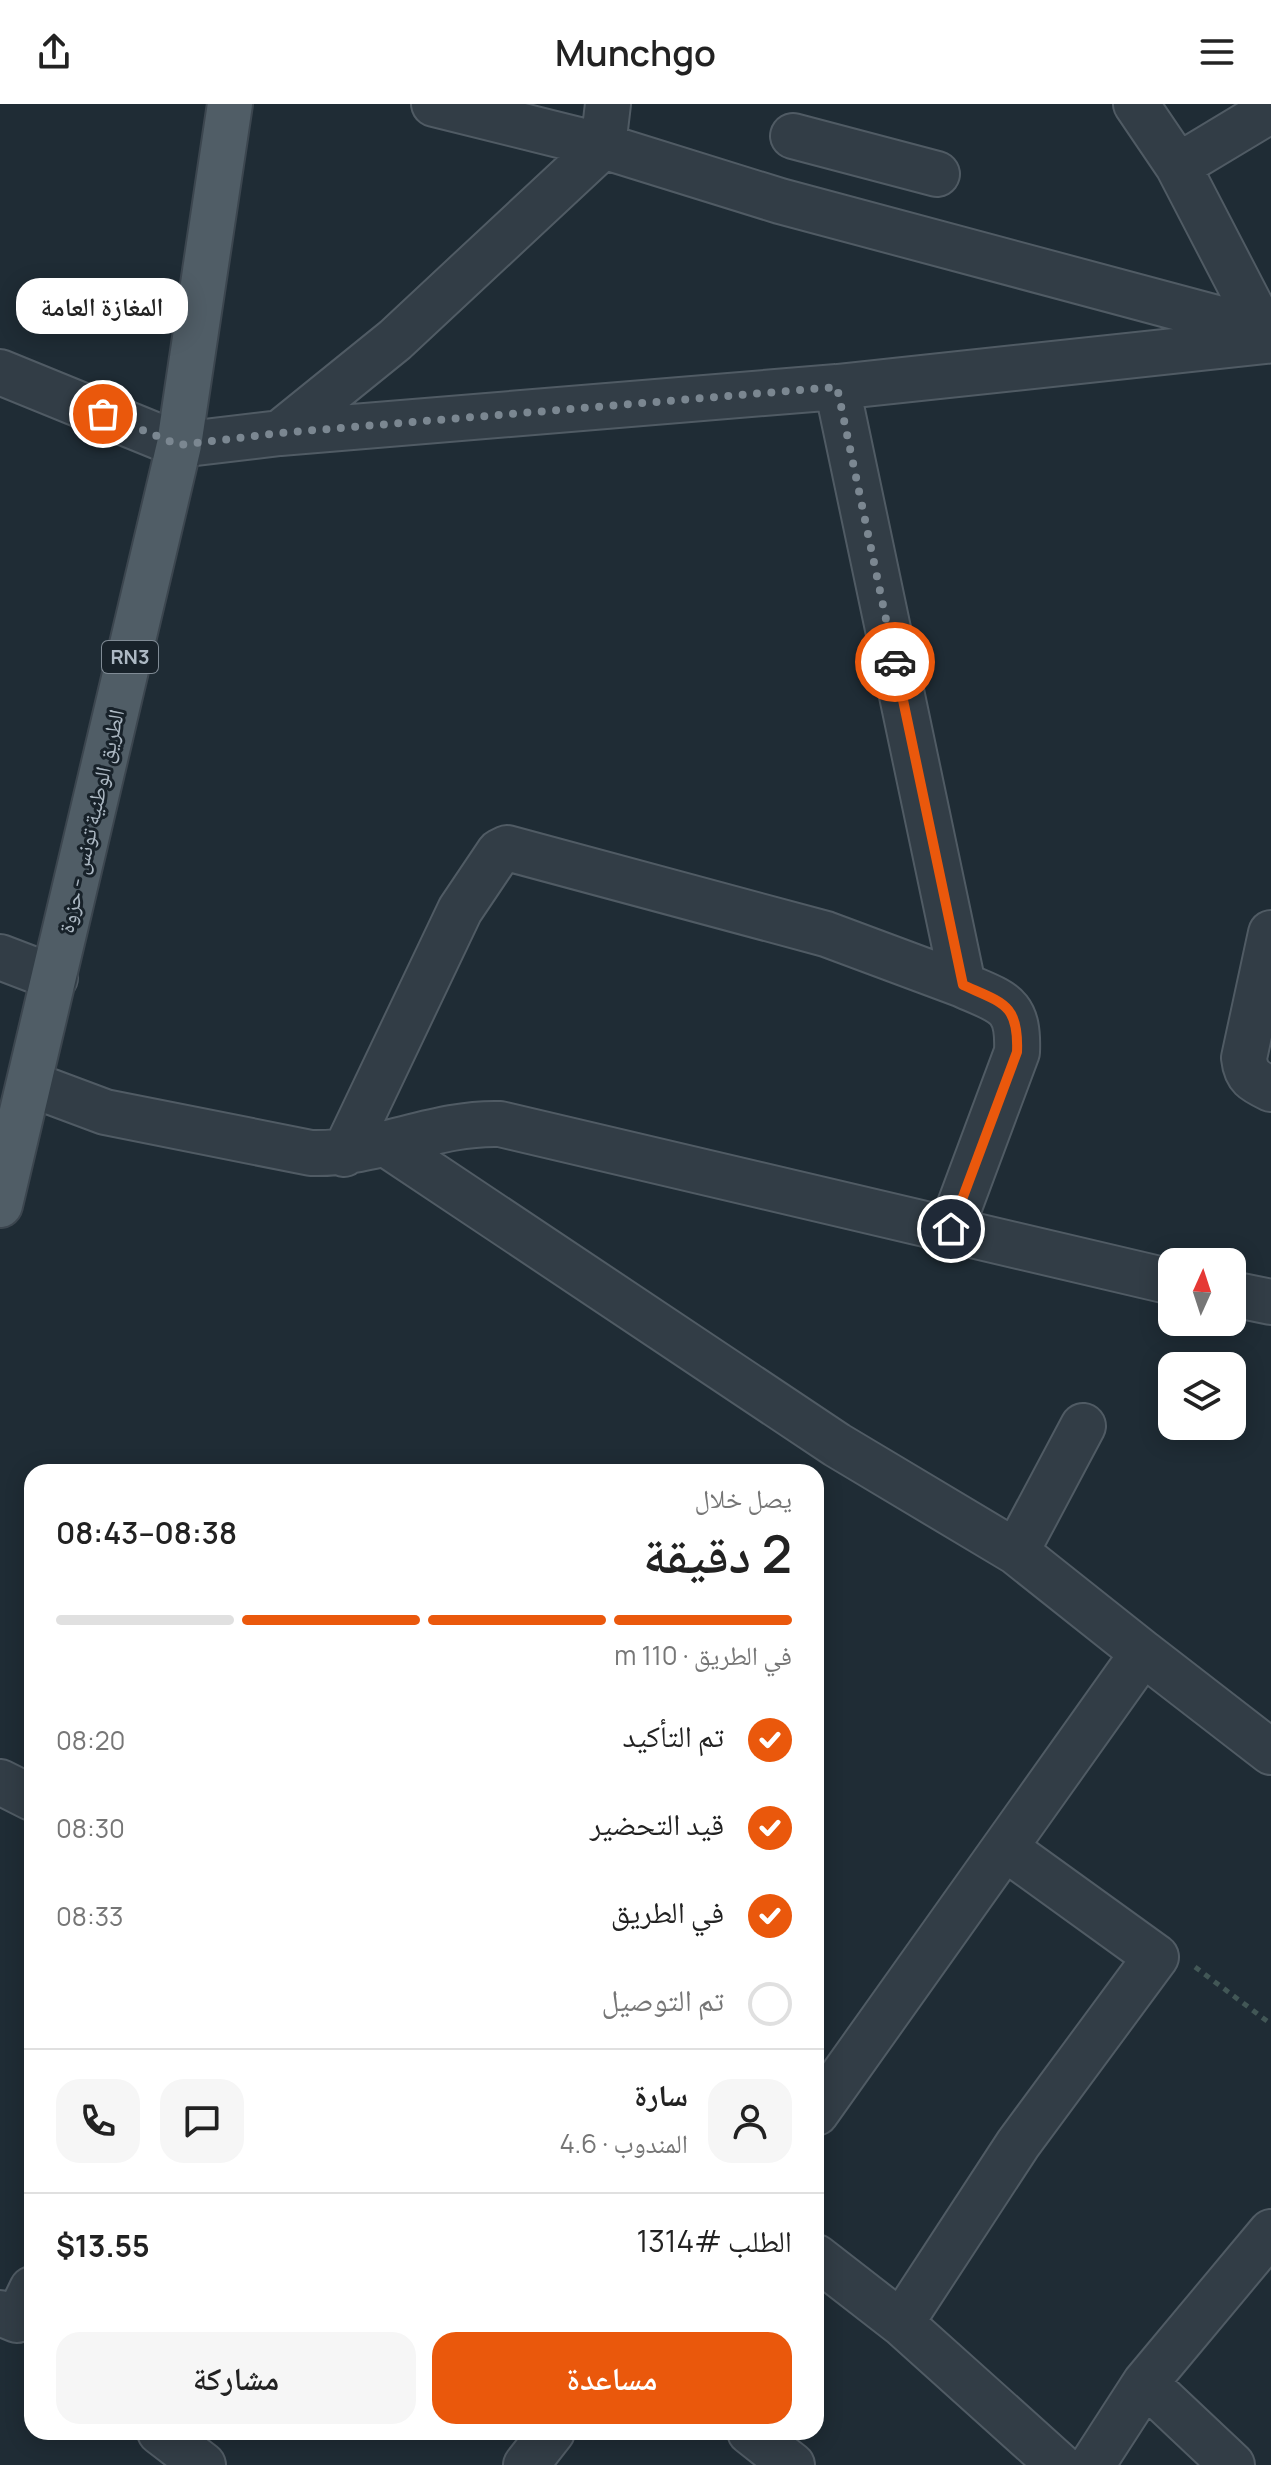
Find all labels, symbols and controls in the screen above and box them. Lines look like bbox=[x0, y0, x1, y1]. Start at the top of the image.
text: Munchgo bbox=[555, 28, 716, 77]
icon: share bbox=[32, 30, 76, 74]
icon: menu bbox=[1195, 30, 1239, 74]
callout: المغازة العامة bbox=[17, 278, 189, 334]
text: المغازة العامة bbox=[40, 288, 164, 324]
pin bbox=[69, 380, 137, 448]
icon: bag bbox=[81, 392, 125, 436]
courier bbox=[855, 622, 935, 702]
icon: car bbox=[873, 640, 917, 684]
road number: RN3 bbox=[102, 641, 158, 673]
street label: الطريق الوطنية تونس - حزوة bbox=[51, 706, 131, 936]
pin bbox=[917, 1195, 985, 1263]
icon: home bbox=[929, 1207, 973, 1251]
north arrow bbox=[1158, 1248, 1246, 1336]
map controls bbox=[1158, 1248, 1246, 1440]
button: layers bbox=[1158, 1352, 1246, 1440]
text: يصل خلال bbox=[694, 1480, 792, 1516]
text: 08:38–08:43 bbox=[56, 1512, 237, 1553]
text: 2 دقيقة bbox=[643, 1518, 792, 1589]
text: في الطريق · 110 m bbox=[614, 1637, 792, 1673]
text: تم التأكيد bbox=[623, 1715, 724, 1756]
icon: check bbox=[748, 1718, 792, 1762]
text: 08:20 bbox=[56, 1722, 125, 1758]
text: قيد التحضير bbox=[590, 1803, 724, 1844]
icon: check bbox=[748, 1806, 792, 1850]
text: 08:30 bbox=[56, 1810, 125, 1846]
text: في الطريق bbox=[611, 1891, 724, 1932]
icon: check bbox=[748, 1894, 792, 1938]
text: 08:33 bbox=[56, 1898, 123, 1934]
text: تم التوصيل bbox=[601, 1979, 724, 2020]
text: سارة bbox=[634, 2074, 688, 2115]
button: phone bbox=[56, 2079, 140, 2163]
button: chat bbox=[160, 2079, 244, 2163]
button: person bbox=[708, 2079, 792, 2163]
text: المندوب · 4.6 bbox=[560, 2125, 688, 2161]
text: الطلب #1314 bbox=[636, 2220, 792, 2261]
text: $13.55 bbox=[56, 2225, 150, 2266]
button: مشاركة bbox=[56, 2332, 416, 2424]
button: مساعدة bbox=[432, 2332, 792, 2424]

